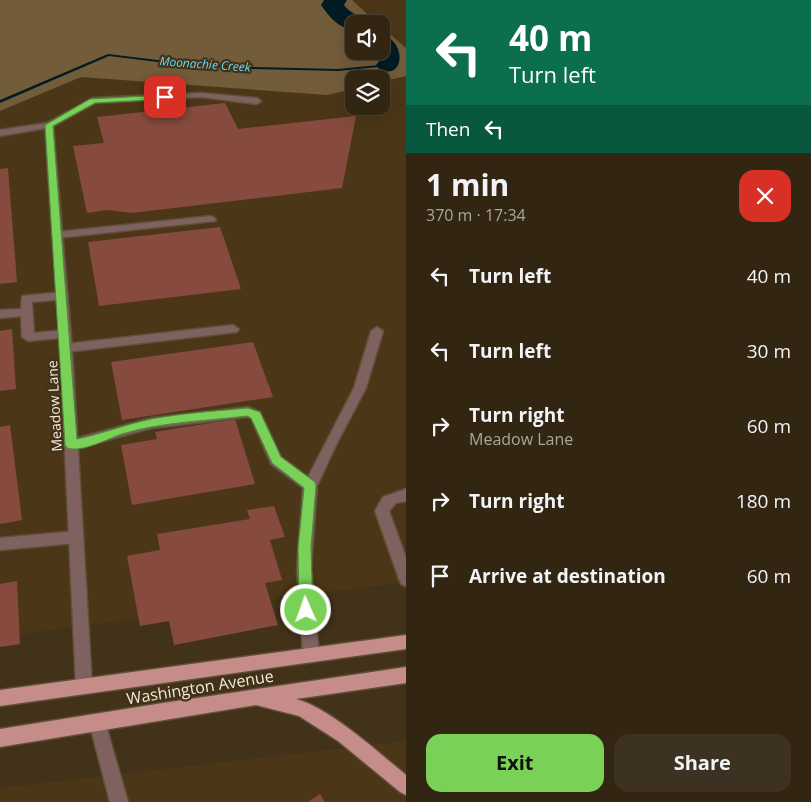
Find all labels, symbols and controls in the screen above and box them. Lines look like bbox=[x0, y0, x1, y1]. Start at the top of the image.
text: 40 m bbox=[509, 14, 592, 61]
map controls bbox=[345, 15, 390, 115]
button: sound bbox=[345, 15, 390, 60]
icon: left bbox=[426, 20, 491, 85]
water label: Moonachie Creek bbox=[159, 52, 252, 76]
text: Turn left bbox=[509, 59, 596, 89]
button: layers bbox=[345, 70, 390, 115]
pin bbox=[144, 76, 186, 118]
icon: arrive bbox=[151, 83, 179, 111]
icon: left bbox=[480, 115, 508, 143]
text: Then bbox=[426, 116, 470, 142]
text: 1 min bbox=[426, 164, 509, 205]
button: close bbox=[739, 170, 791, 222]
text: 370 m · 17:34 bbox=[426, 204, 526, 226]
icon: left bbox=[426, 262, 454, 290]
text: Turn left bbox=[469, 263, 551, 289]
text: 40 m bbox=[747, 263, 791, 289]
icon: left bbox=[426, 337, 454, 365]
text: Turn left bbox=[469, 338, 551, 364]
text: 30 m bbox=[747, 338, 791, 364]
street label: Meadow Lane bbox=[42, 360, 66, 452]
text: Turn right bbox=[469, 402, 564, 428]
icon: right bbox=[426, 412, 454, 440]
text: 60 m bbox=[747, 413, 791, 439]
text: Meadow Lane bbox=[469, 428, 573, 450]
icon: right bbox=[426, 487, 454, 515]
text: Turn right bbox=[469, 488, 564, 514]
text: 180 m bbox=[736, 488, 791, 514]
icon: arrive bbox=[426, 562, 454, 590]
text: Arrive at destination bbox=[469, 563, 666, 589]
text: 60 m bbox=[747, 563, 791, 589]
position arrow bbox=[279, 583, 331, 635]
street label: Washington Avenue bbox=[125, 665, 275, 709]
button: Exit bbox=[426, 734, 604, 792]
button: Share bbox=[614, 734, 791, 792]

